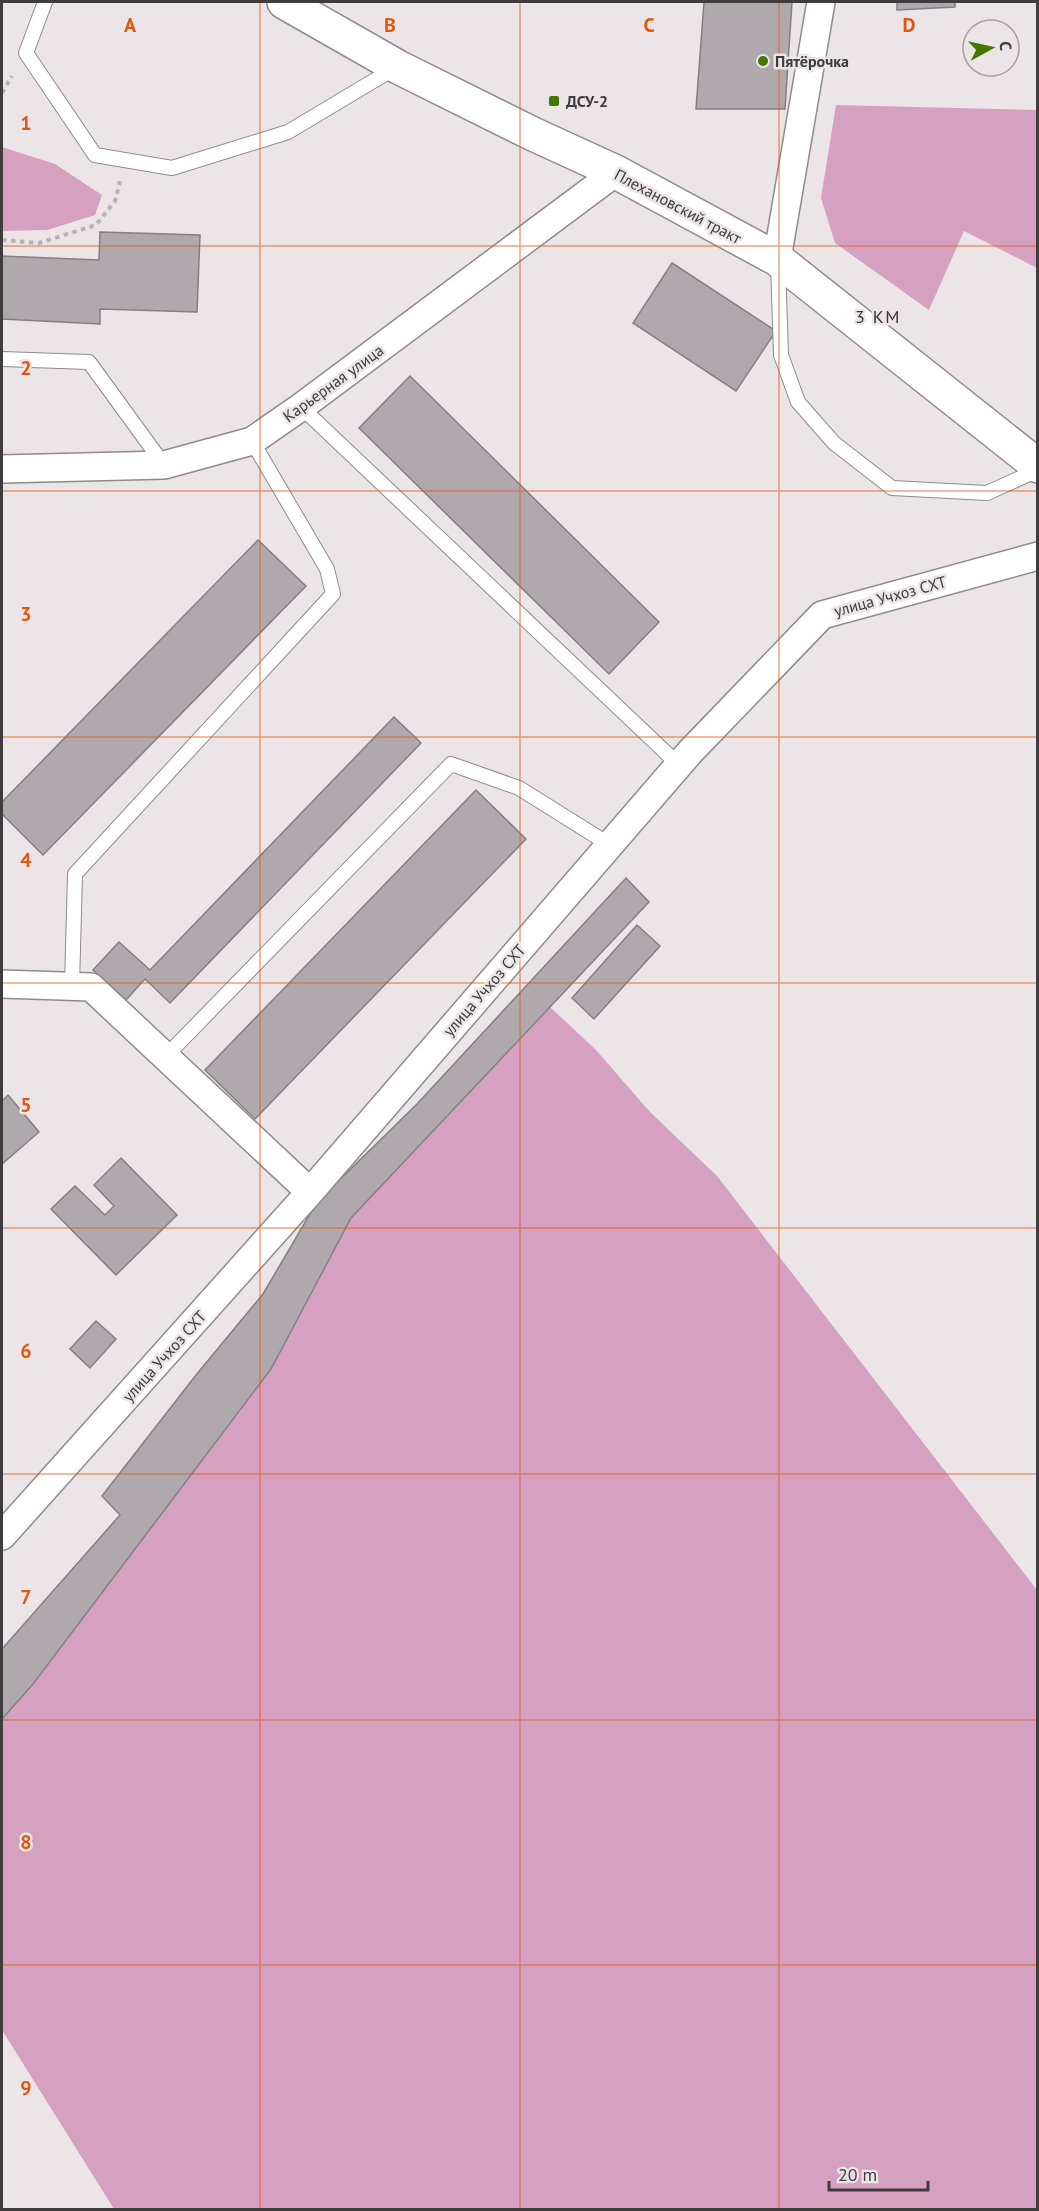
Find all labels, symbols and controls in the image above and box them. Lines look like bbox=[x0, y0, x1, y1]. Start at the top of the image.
text: A bbox=[124, 12, 137, 38]
text: B bbox=[384, 12, 396, 38]
text: C bbox=[643, 12, 655, 38]
text: D bbox=[903, 12, 916, 38]
north arrow bbox=[961, 18, 1021, 78]
text: С bbox=[995, 40, 1016, 52]
place label: Пятёрочка bbox=[775, 51, 849, 71]
marker: Пятёрочка bbox=[756, 54, 770, 68]
place label: ДСУ-2 bbox=[566, 91, 608, 111]
marker: ДСУ-2 bbox=[547, 94, 561, 108]
text: 1 bbox=[20, 110, 32, 136]
street label: Плехановский тракт bbox=[611, 164, 745, 248]
district label: 3 КМ bbox=[855, 305, 901, 328]
street label: Карьерная улица bbox=[279, 340, 387, 426]
text: 2 bbox=[20, 355, 32, 381]
street label: улица Учхоз СХТ bbox=[832, 571, 949, 621]
text: 3 bbox=[20, 601, 32, 627]
text: 4 bbox=[20, 847, 32, 873]
street label: улица Учхоз СХТ bbox=[438, 940, 530, 1040]
text: 5 bbox=[20, 1092, 32, 1118]
street label: улица Учхоз СХТ bbox=[118, 1306, 210, 1406]
text: 6 bbox=[20, 1338, 32, 1364]
text: 7 bbox=[20, 1584, 32, 1610]
text: 8 bbox=[20, 1829, 32, 1855]
text: 9 bbox=[20, 2075, 32, 2101]
scale bar bbox=[829, 2154, 928, 2192]
text: 20 m bbox=[838, 2163, 877, 2186]

